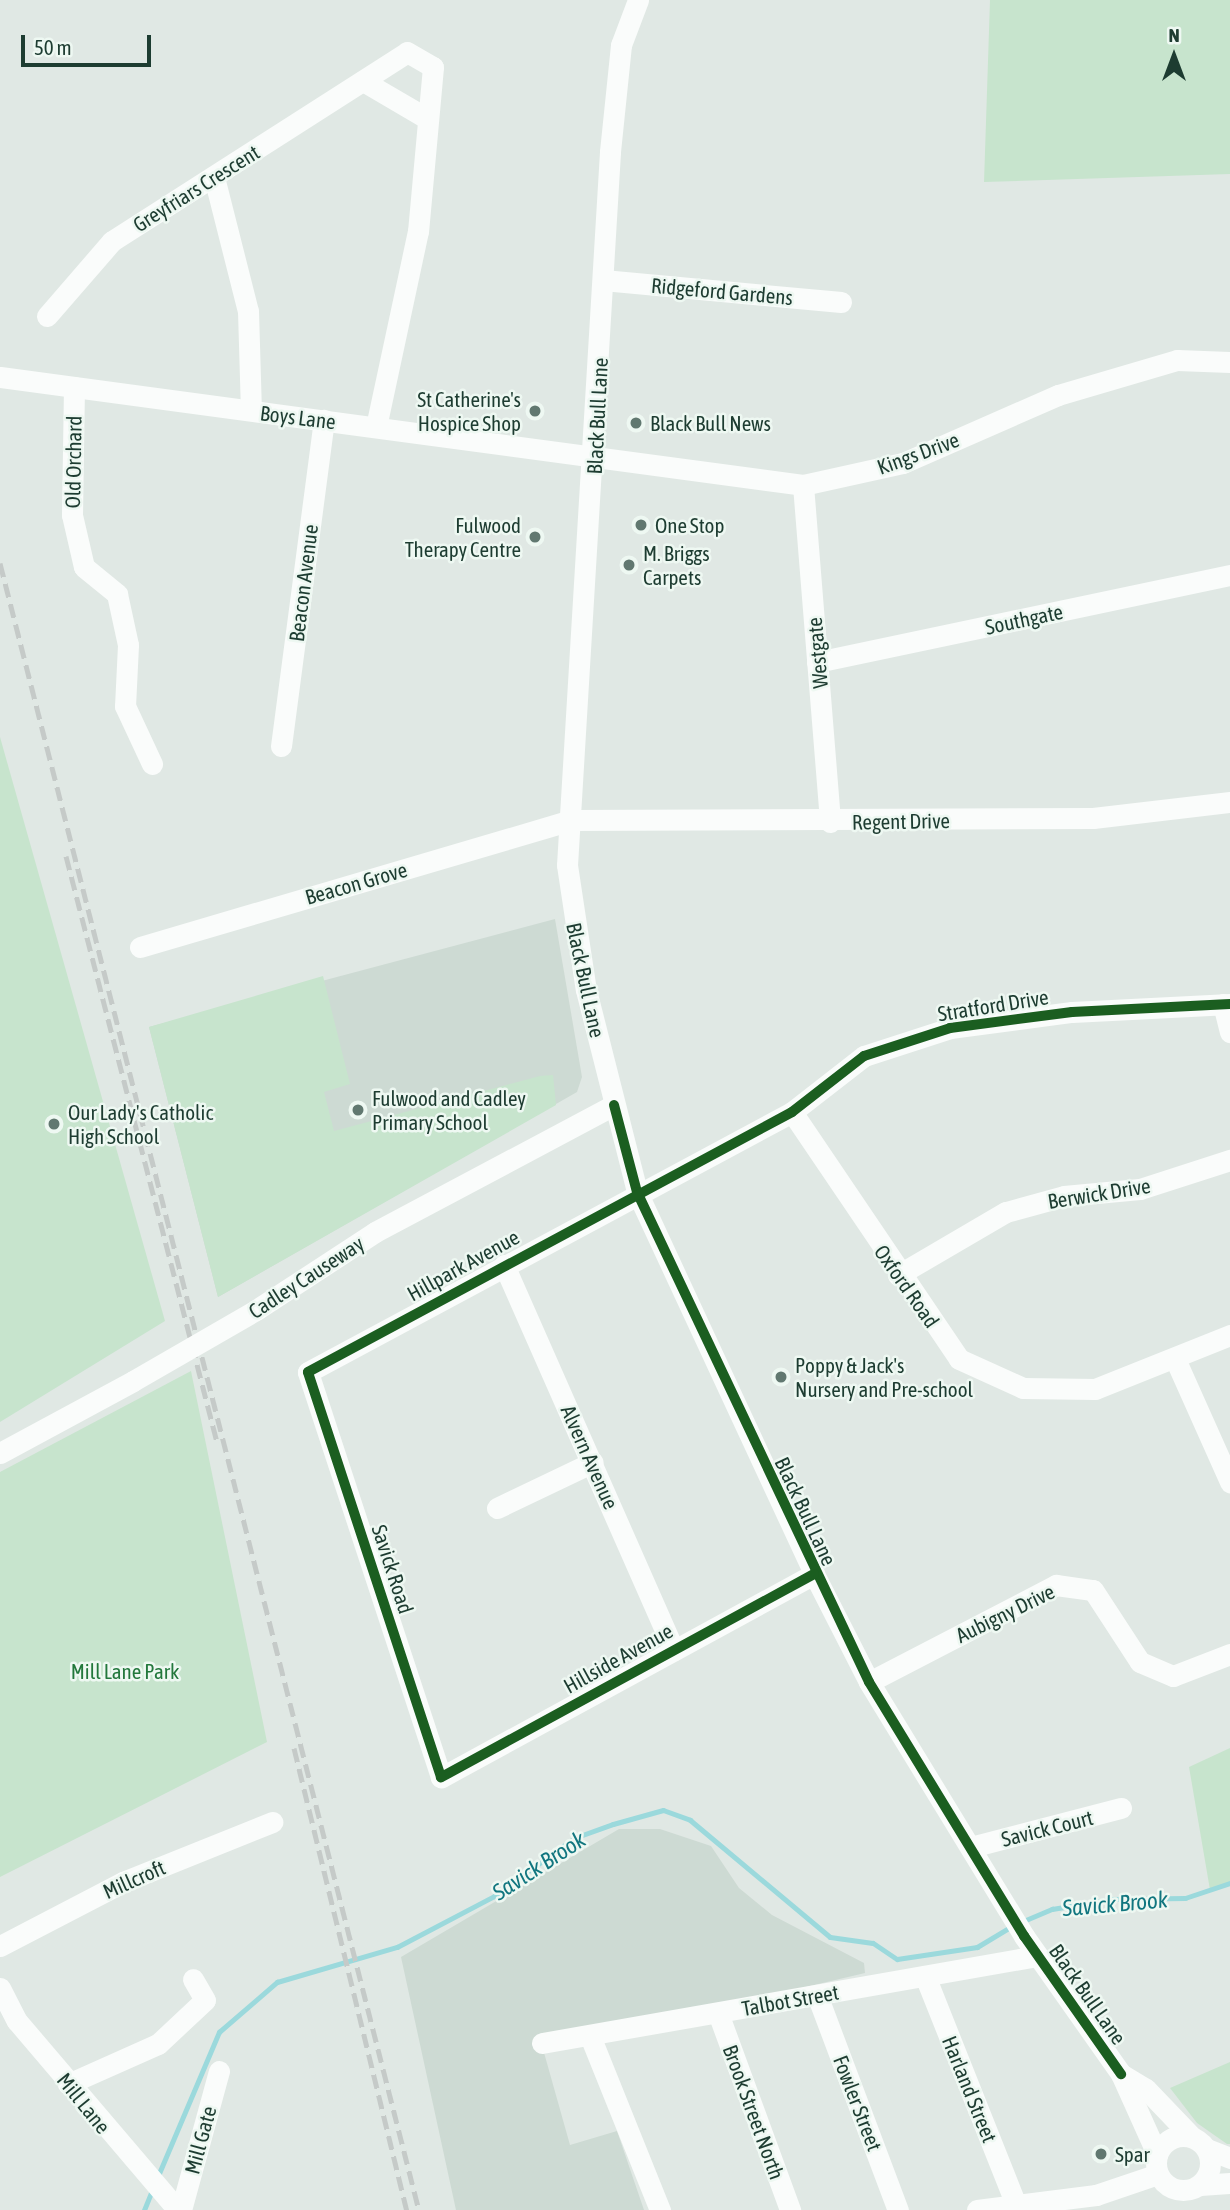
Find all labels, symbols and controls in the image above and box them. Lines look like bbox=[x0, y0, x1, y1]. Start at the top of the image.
scale bar bbox=[24, 21, 154, 65]
north arrow bbox=[1139, 21, 1209, 91]
text: N bbox=[1168, 24, 1180, 46]
text: 50 m bbox=[34, 35, 72, 59]
street label: Greyfriars Crescent bbox=[128, 139, 264, 237]
street label: Ridgeford Gardens bbox=[650, 272, 794, 310]
street label: Black Bull Lane bbox=[581, 357, 613, 475]
place label: St Catherine's Hospice Shop bbox=[417, 386, 521, 436]
street label: Boys Lane bbox=[259, 400, 337, 434]
marker: St Catherine's Hospice Shop bbox=[527, 403, 543, 419]
place label: Black Bull News bbox=[650, 410, 771, 436]
street label: Old Orchard bbox=[60, 415, 86, 509]
marker: Black Bull News bbox=[628, 415, 644, 431]
street label: Kings Drive bbox=[874, 427, 962, 479]
place label: Fulwood Therapy Centre bbox=[405, 512, 521, 562]
place label: One Stop bbox=[655, 512, 724, 538]
marker: One Stop bbox=[633, 517, 649, 533]
street label: Beacon Avenue bbox=[283, 523, 323, 643]
marker: Fulwood Therapy Centre bbox=[527, 529, 543, 545]
place label: M. Briggs Carpets bbox=[643, 540, 710, 590]
marker: M. Briggs Carpets bbox=[621, 557, 637, 573]
street label: Southgate bbox=[983, 598, 1065, 640]
street label: Westgate bbox=[801, 616, 833, 690]
street label: Regent Drive bbox=[852, 808, 950, 834]
street label: Beacon Grove bbox=[302, 856, 410, 910]
street label: Black Bull Lane bbox=[562, 920, 610, 1040]
street label: Stratford Drive bbox=[936, 984, 1050, 1026]
place label: Fulwood and Cadley Primary School bbox=[372, 1085, 526, 1135]
place label: Our Lady's Catholic High School bbox=[68, 1099, 213, 1149]
marker: Fulwood and Cadley Primary School bbox=[350, 1102, 366, 1118]
marker: Our Lady's Catholic High School bbox=[46, 1116, 62, 1132]
street label: Berwick Drive bbox=[1046, 1172, 1152, 1214]
street label: Hillpark Avenue bbox=[403, 1224, 523, 1306]
street label: Cadley Causeway bbox=[244, 1230, 368, 1324]
street label: Oxford Road bbox=[869, 1240, 945, 1332]
place label: Poppy & Jack's Nursery and Pre-school bbox=[795, 1352, 973, 1402]
marker: Poppy & Jack's Nursery and Pre-school bbox=[773, 1369, 789, 1385]
street label: Alvern Avenue bbox=[556, 1401, 624, 1513]
street label: Black Bull Lane bbox=[770, 1453, 842, 1569]
street label: Savick Road bbox=[367, 1521, 419, 1617]
street label: Aubigny Drive bbox=[952, 1578, 1058, 1648]
street label: Hillside Avenue bbox=[559, 1618, 677, 1698]
park label: Mill Lane Park bbox=[71, 1658, 179, 1684]
street label: Savick Court bbox=[999, 1804, 1095, 1852]
water label: Savick Brook bbox=[487, 1826, 591, 1906]
street label: Millcroft bbox=[99, 1854, 169, 1904]
water label: Savick Brook bbox=[1061, 1886, 1169, 1922]
street label: Black Bull Lane bbox=[1044, 1939, 1132, 2049]
street label: Talbot Street bbox=[740, 1979, 840, 2021]
street label: Harland Street bbox=[937, 2032, 1003, 2146]
street label: Brook Street North bbox=[718, 2041, 790, 2183]
street label: Fowler Street bbox=[828, 2052, 888, 2154]
street label: Mill Lane bbox=[52, 2068, 116, 2138]
street label: Mill Gate bbox=[179, 2103, 221, 2177]
place label: Spar bbox=[1115, 2141, 1150, 2167]
marker: Spar bbox=[1093, 2146, 1109, 2162]

